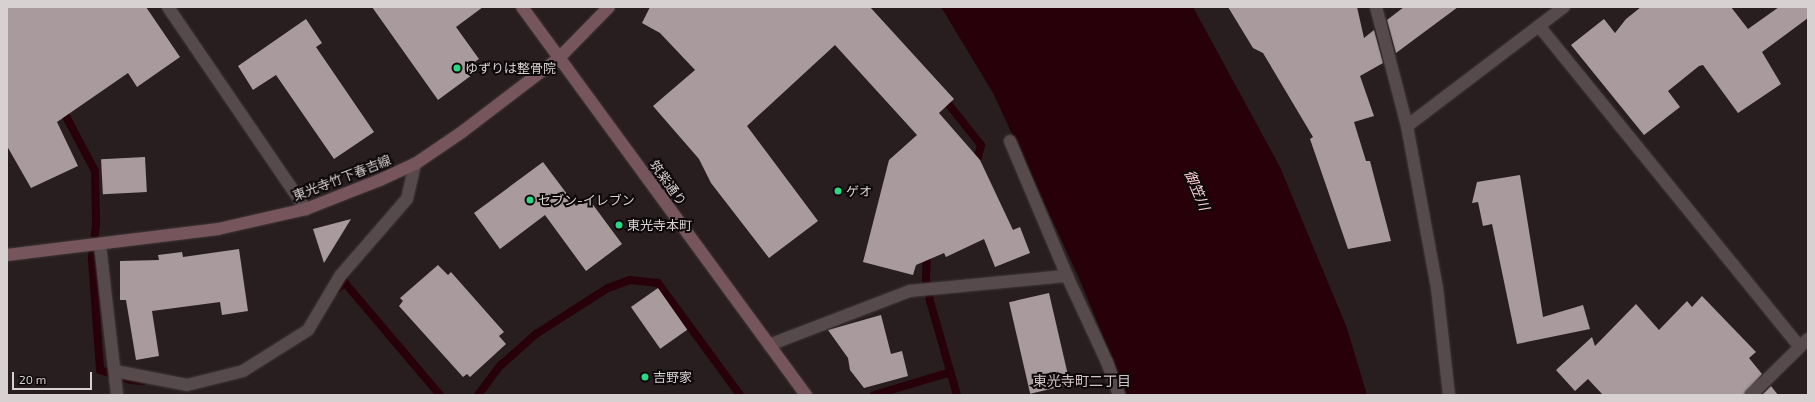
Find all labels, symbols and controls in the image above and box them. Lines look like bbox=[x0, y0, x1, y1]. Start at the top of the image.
place label: ゆずりは整骨院 bbox=[465, 60, 556, 76]
marker: ゆずりは整骨院 bbox=[452, 63, 462, 73]
street label: 東光寺竹下春吉線 bbox=[291, 152, 393, 204]
street label: 筑紫通り bbox=[646, 157, 690, 209]
water label: 御笠川 bbox=[1181, 167, 1213, 213]
place label: ゲオ bbox=[846, 183, 872, 199]
marker: ゲオ bbox=[833, 186, 843, 196]
place label: セブン-イレブン bbox=[538, 192, 635, 208]
marker: セブン-イレブン bbox=[525, 195, 535, 205]
place label: 東光寺本町 bbox=[627, 217, 692, 233]
marker: 東光寺本町 bbox=[614, 220, 624, 230]
scale bar bbox=[14, 364, 94, 390]
place label: 吉野家 bbox=[653, 369, 692, 385]
text: 20 m bbox=[19, 372, 46, 386]
marker: 吉野家 bbox=[640, 372, 650, 382]
district label: 東光寺町二丁目 bbox=[1033, 373, 1131, 389]

